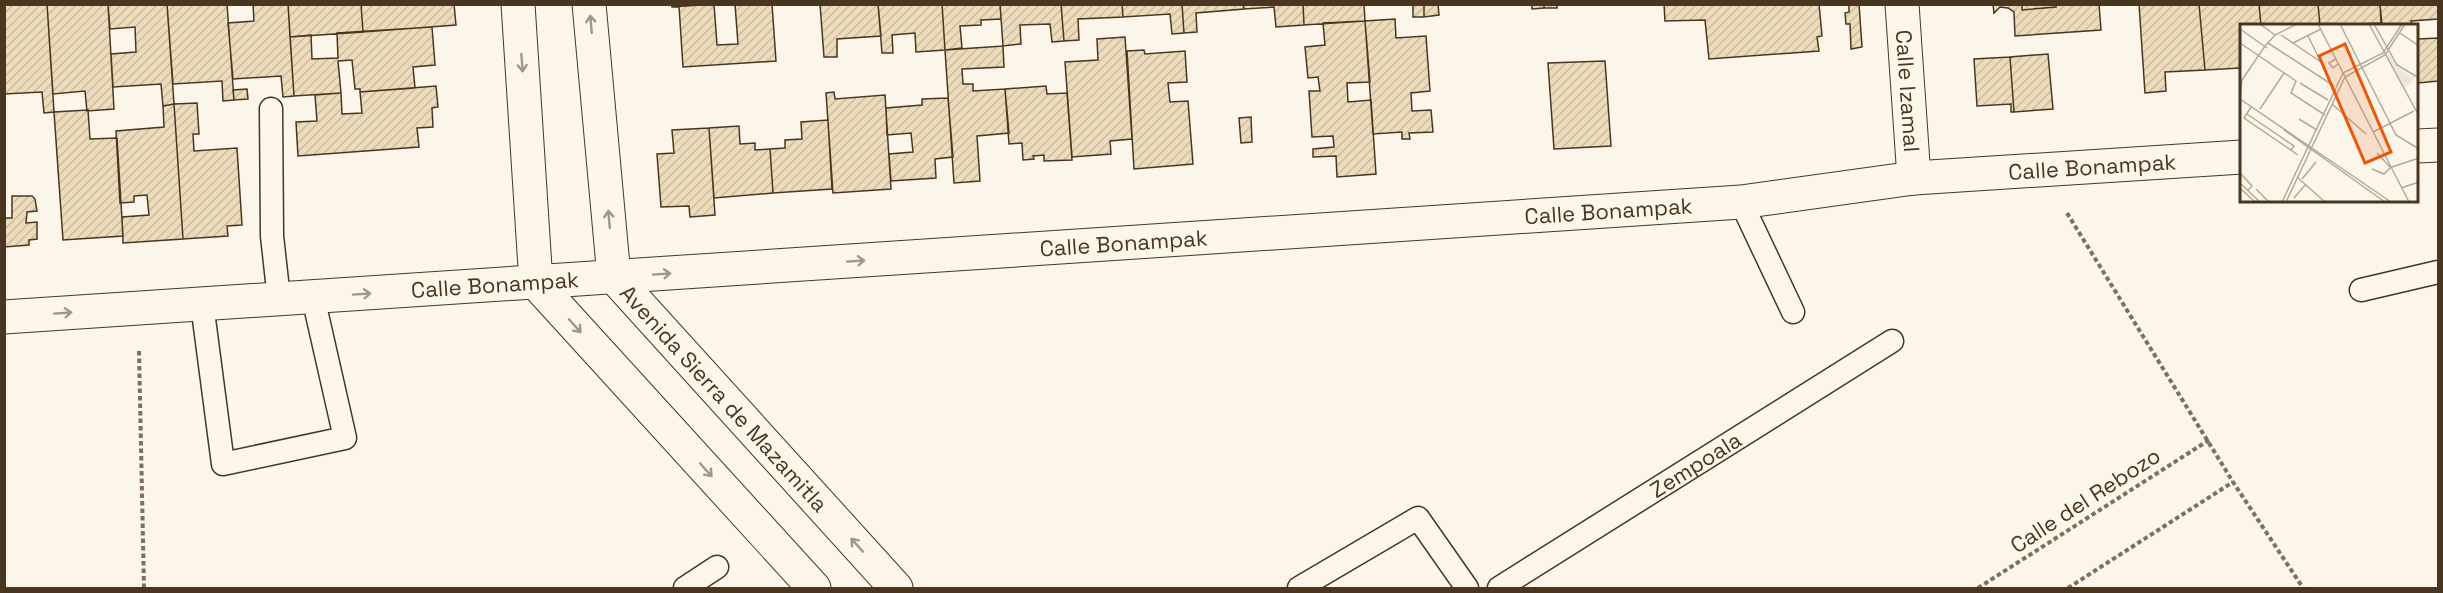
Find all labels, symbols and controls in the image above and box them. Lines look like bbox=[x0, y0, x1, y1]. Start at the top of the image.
one-way arrow bbox=[585, 15, 596, 35]
inset map bbox=[2240, 24, 2419, 202]
street label: Calle Izamal bbox=[1890, 29, 1926, 153]
one-way arrow bbox=[517, 52, 528, 72]
street label: Calle Bonampak bbox=[2007, 147, 2177, 186]
street label: Calle Bonampak bbox=[1524, 191, 1693, 230]
one-way arrow bbox=[603, 209, 614, 229]
street label: Calle Bonampak bbox=[1039, 223, 1209, 262]
one-way arrow bbox=[846, 255, 866, 266]
street label: Calle Bonampak bbox=[410, 265, 580, 304]
one-way arrow bbox=[651, 268, 671, 279]
street label: Avenida Sierra de Mazamitla bbox=[614, 279, 834, 518]
one-way arrow bbox=[352, 288, 372, 299]
one-way arrow bbox=[52, 307, 72, 318]
one-way arrow bbox=[568, 318, 582, 333]
street label: Zempoala bbox=[1644, 425, 1747, 504]
street label: Calle del Rebozo bbox=[2005, 441, 2165, 559]
one-way arrow bbox=[699, 462, 713, 477]
one-way arrow bbox=[850, 538, 864, 553]

